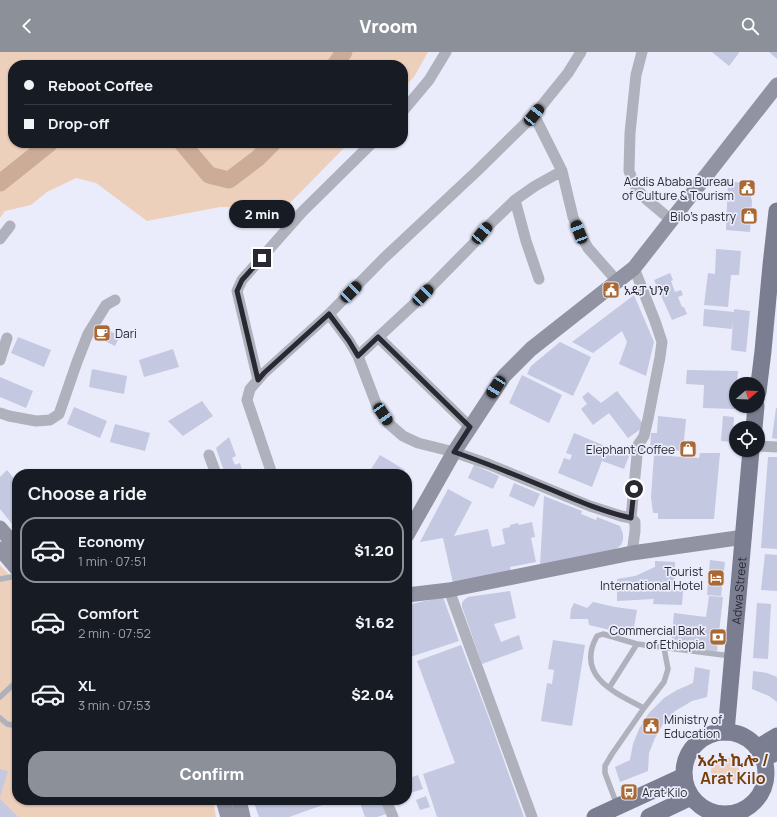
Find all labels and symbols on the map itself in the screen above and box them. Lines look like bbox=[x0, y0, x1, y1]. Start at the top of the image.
car bbox=[522, 102, 546, 128]
place label: Addis Ababa Bureau of Culture & Tourism bbox=[622, 173, 734, 204]
public building icon: Addis Ababa Bureau of Culture & Tourism bbox=[737, 178, 757, 198]
callout: 2 min bbox=[229, 200, 295, 228]
shop icon: Bilo's pastry bbox=[739, 206, 759, 226]
place label: Bilo's pastry bbox=[670, 208, 737, 225]
car bbox=[569, 219, 589, 245]
car bbox=[470, 220, 494, 246]
route end bbox=[253, 249, 271, 267]
car bbox=[338, 279, 364, 305]
public building icon: አዴፓ ህንፃ bbox=[601, 280, 621, 300]
car bbox=[410, 282, 436, 308]
place label: አዴፓ ህንፃ bbox=[624, 282, 669, 299]
cafe icon: Dari bbox=[92, 323, 112, 343]
place label: Dari bbox=[115, 325, 137, 342]
car bbox=[484, 374, 508, 400]
north arrow bbox=[729, 377, 765, 413]
car bbox=[371, 401, 395, 427]
shop icon: Elephant Coffee bbox=[678, 439, 698, 459]
place label: Elephant Coffee bbox=[586, 441, 675, 458]
route start bbox=[625, 480, 643, 498]
street label: Adwa Street bbox=[727, 556, 750, 625]
place label: Tourist International Hotel bbox=[600, 563, 703, 594]
hotel icon: Tourist International Hotel bbox=[706, 568, 726, 588]
place label: Commercial Bank of Ethiopia bbox=[610, 622, 706, 653]
bank icon: Commercial Bank of Ethiopia bbox=[708, 627, 728, 647]
place label: Ministry of Education bbox=[664, 711, 723, 742]
public building icon: Ministry of Education bbox=[641, 716, 661, 736]
district label: አራት ኪሎ / Arat Kilo bbox=[697, 749, 769, 789]
bus stop icon: Arat Kilo bbox=[619, 782, 639, 802]
place label: Arat Kilo bbox=[642, 784, 687, 801]

